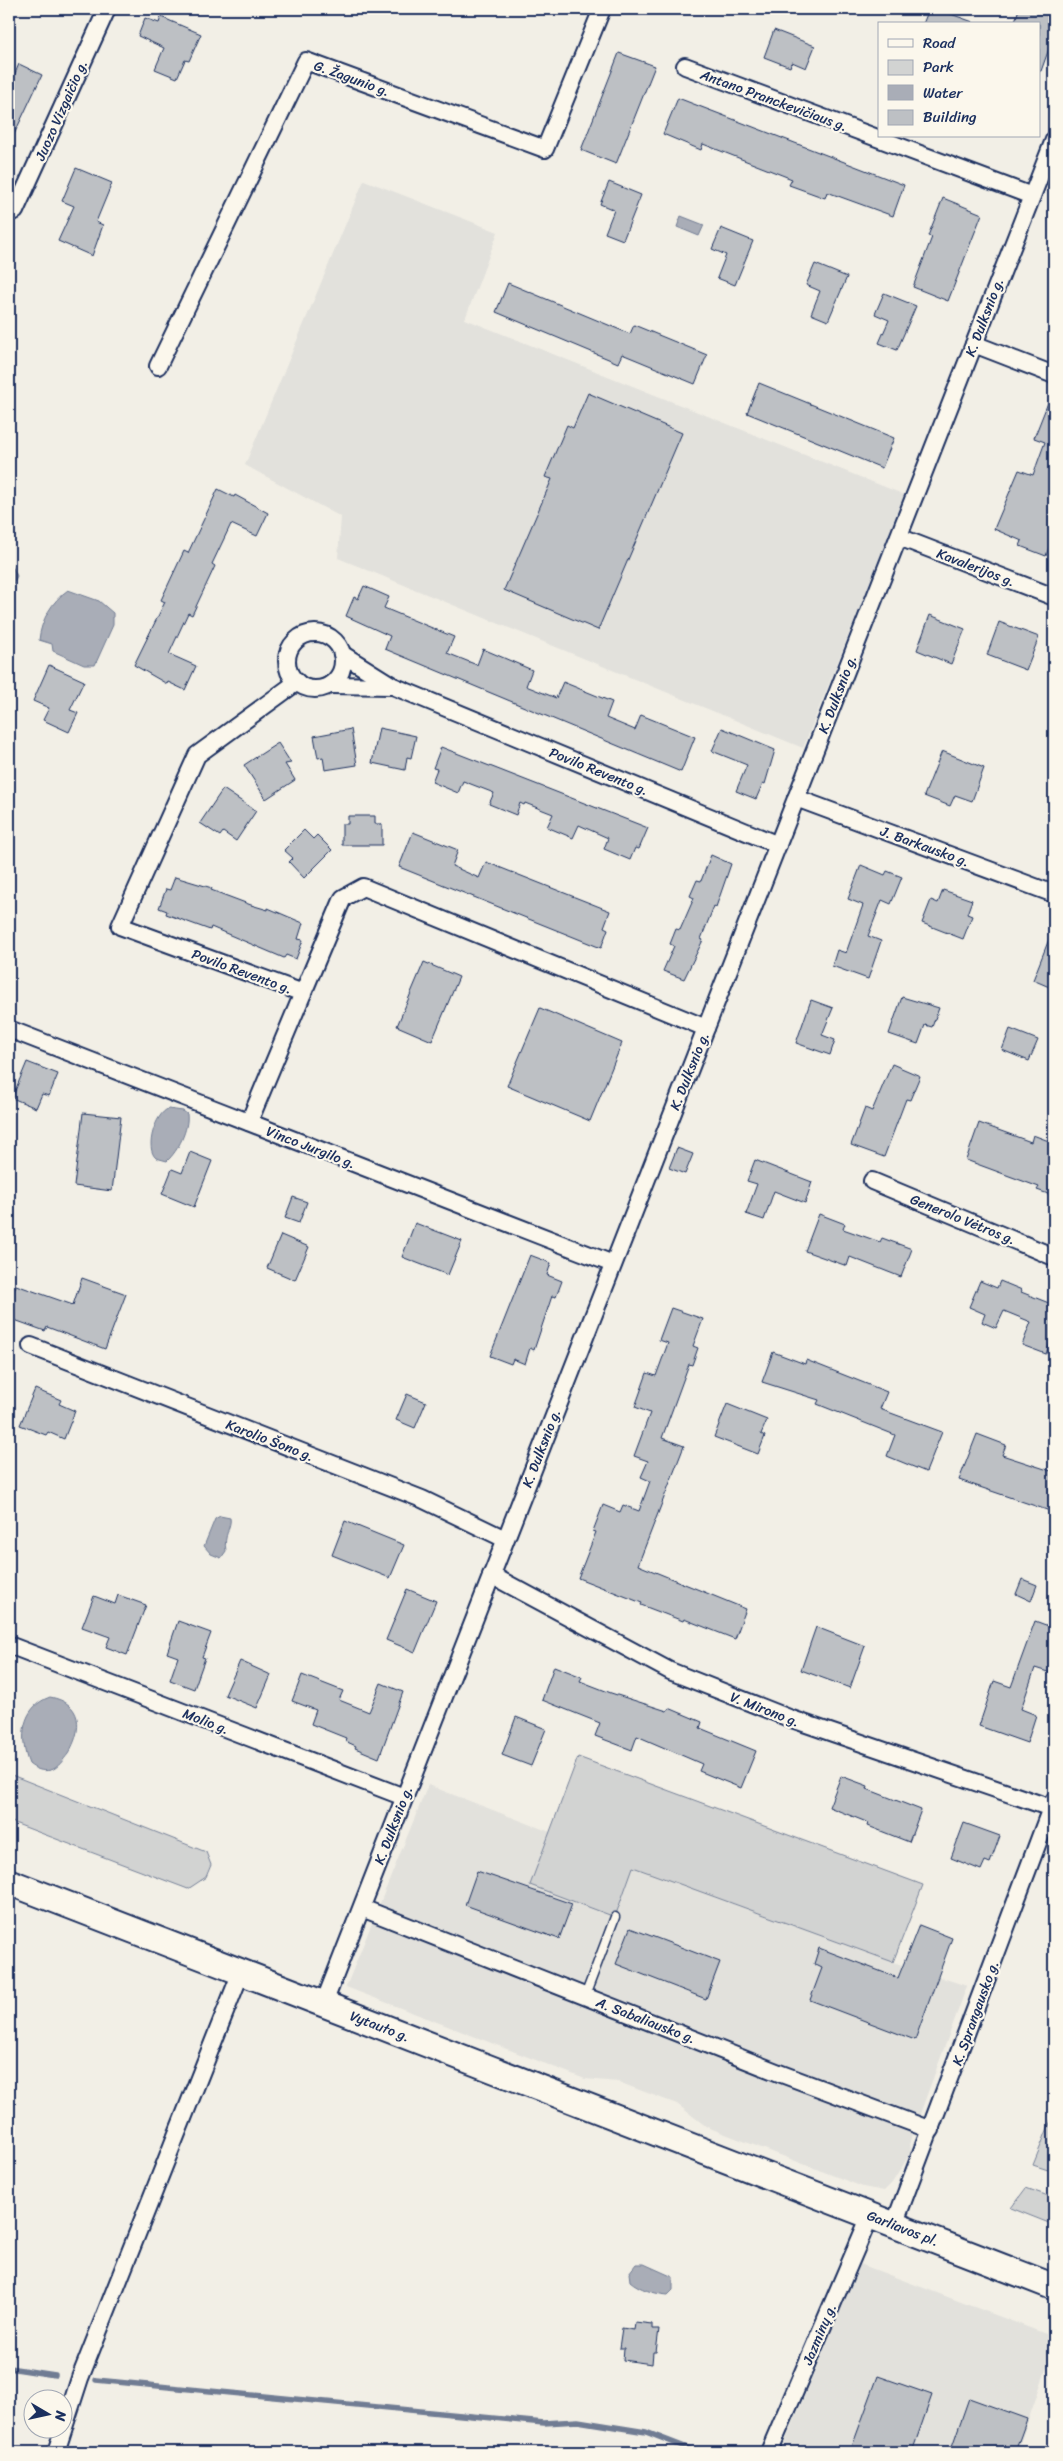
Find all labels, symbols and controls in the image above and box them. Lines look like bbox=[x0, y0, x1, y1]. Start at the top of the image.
legend bbox=[878, 22, 1040, 138]
text: Road bbox=[923, 30, 956, 56]
street label: G. Žagunio g. bbox=[310, 53, 393, 104]
text: Park bbox=[923, 54, 954, 80]
street label: Juozo Vizgaičio g. bbox=[28, 56, 95, 166]
street label: Antano Pranckevičiaus g. bbox=[696, 62, 851, 139]
text: Water bbox=[923, 80, 963, 106]
text: Building bbox=[923, 104, 977, 130]
street label: K. Dulksnio g. bbox=[958, 274, 1011, 360]
street label: Kavalerijos g. bbox=[933, 541, 1019, 594]
street label: K. Dulksnio g. bbox=[811, 651, 864, 737]
street label: Povilo Revento g. bbox=[545, 740, 652, 803]
street label: J. Barkausko g. bbox=[876, 818, 973, 874]
street label: Povilo Revento g. bbox=[188, 942, 296, 1001]
street label: K. Dulksnio g. bbox=[662, 1028, 717, 1114]
street label: Vinco Jurgilo g. bbox=[262, 1119, 359, 1176]
street label: Generolo Vėtros g. bbox=[906, 1187, 1019, 1252]
street label: K. Dulksnio g. bbox=[515, 1405, 568, 1491]
street label: Karolio Šono g. bbox=[222, 1412, 317, 1469]
street label: V. Mirono g. bbox=[726, 1685, 803, 1734]
street label: Molio g. bbox=[179, 1701, 233, 1742]
street label: K. Dulksnio g. bbox=[367, 1782, 420, 1868]
street label: K. Sprangausko g. bbox=[945, 1957, 1006, 2069]
street label: A. Sabaliausko g. bbox=[591, 1990, 699, 2051]
street label: Vytauto g. bbox=[346, 2004, 413, 2049]
street label: Garliavos pl. bbox=[863, 2203, 943, 2254]
street label: Jazminų g. bbox=[795, 2299, 844, 2370]
north arrow bbox=[22, 2388, 72, 2438]
text: N bbox=[47, 2408, 74, 2423]

